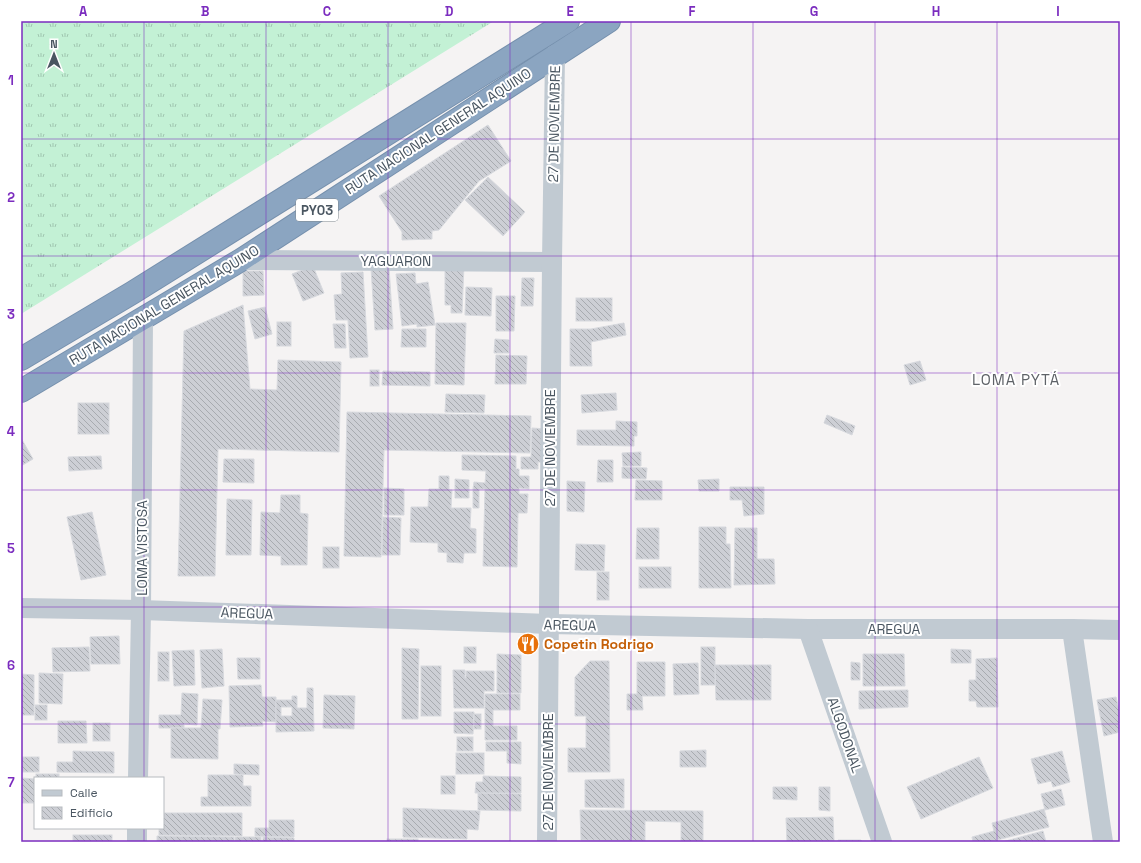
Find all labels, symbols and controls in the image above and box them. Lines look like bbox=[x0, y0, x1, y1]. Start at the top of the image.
text: A bbox=[79, 3, 88, 20]
text: B bbox=[201, 3, 210, 20]
text: C bbox=[323, 3, 331, 20]
text: D bbox=[445, 3, 454, 20]
text: E bbox=[566, 3, 574, 20]
text: F bbox=[689, 3, 696, 20]
text: G bbox=[810, 3, 818, 20]
text: H bbox=[932, 3, 940, 20]
text: I bbox=[1056, 3, 1060, 20]
north arrow bbox=[34, 34, 74, 74]
text: N bbox=[50, 37, 58, 51]
street label: RUTA NACIONAL GENERAL AQUINO bbox=[342, 64, 534, 198]
street label: 27 DE NOVIEMBRE bbox=[544, 65, 564, 183]
text: 1 bbox=[8, 72, 14, 89]
text: 2 bbox=[7, 189, 15, 206]
road number: PY03 bbox=[296, 199, 338, 221]
street label: RUTA NACIONAL GENERAL AQUINO bbox=[66, 241, 262, 369]
street label: YAGUARON bbox=[361, 252, 431, 270]
text: 3 bbox=[7, 306, 15, 323]
district label: LOMA PYTÁ bbox=[972, 370, 1060, 389]
street label: 27 DE NOVIEMBRE bbox=[541, 389, 559, 507]
text: 4 bbox=[7, 423, 15, 440]
street label: LOMA VISTOSA bbox=[133, 500, 151, 596]
text: 5 bbox=[7, 540, 15, 557]
street label: AREGUA bbox=[220, 603, 274, 623]
street label: AREGUA bbox=[543, 616, 597, 634]
street label: AREGUA bbox=[868, 620, 921, 638]
restaurant icon: Copetin Rodrigo bbox=[515, 631, 541, 657]
place label: Copetin Rodrigo bbox=[544, 635, 654, 653]
text: 6 bbox=[7, 657, 15, 674]
street label: ALGODONAL bbox=[824, 695, 866, 776]
street label: 27 DE NOVIEMBRE bbox=[539, 713, 557, 831]
text: 7 bbox=[7, 774, 15, 791]
legend bbox=[34, 777, 164, 829]
text: Calle bbox=[70, 785, 98, 801]
text: Edificio bbox=[70, 805, 113, 821]

